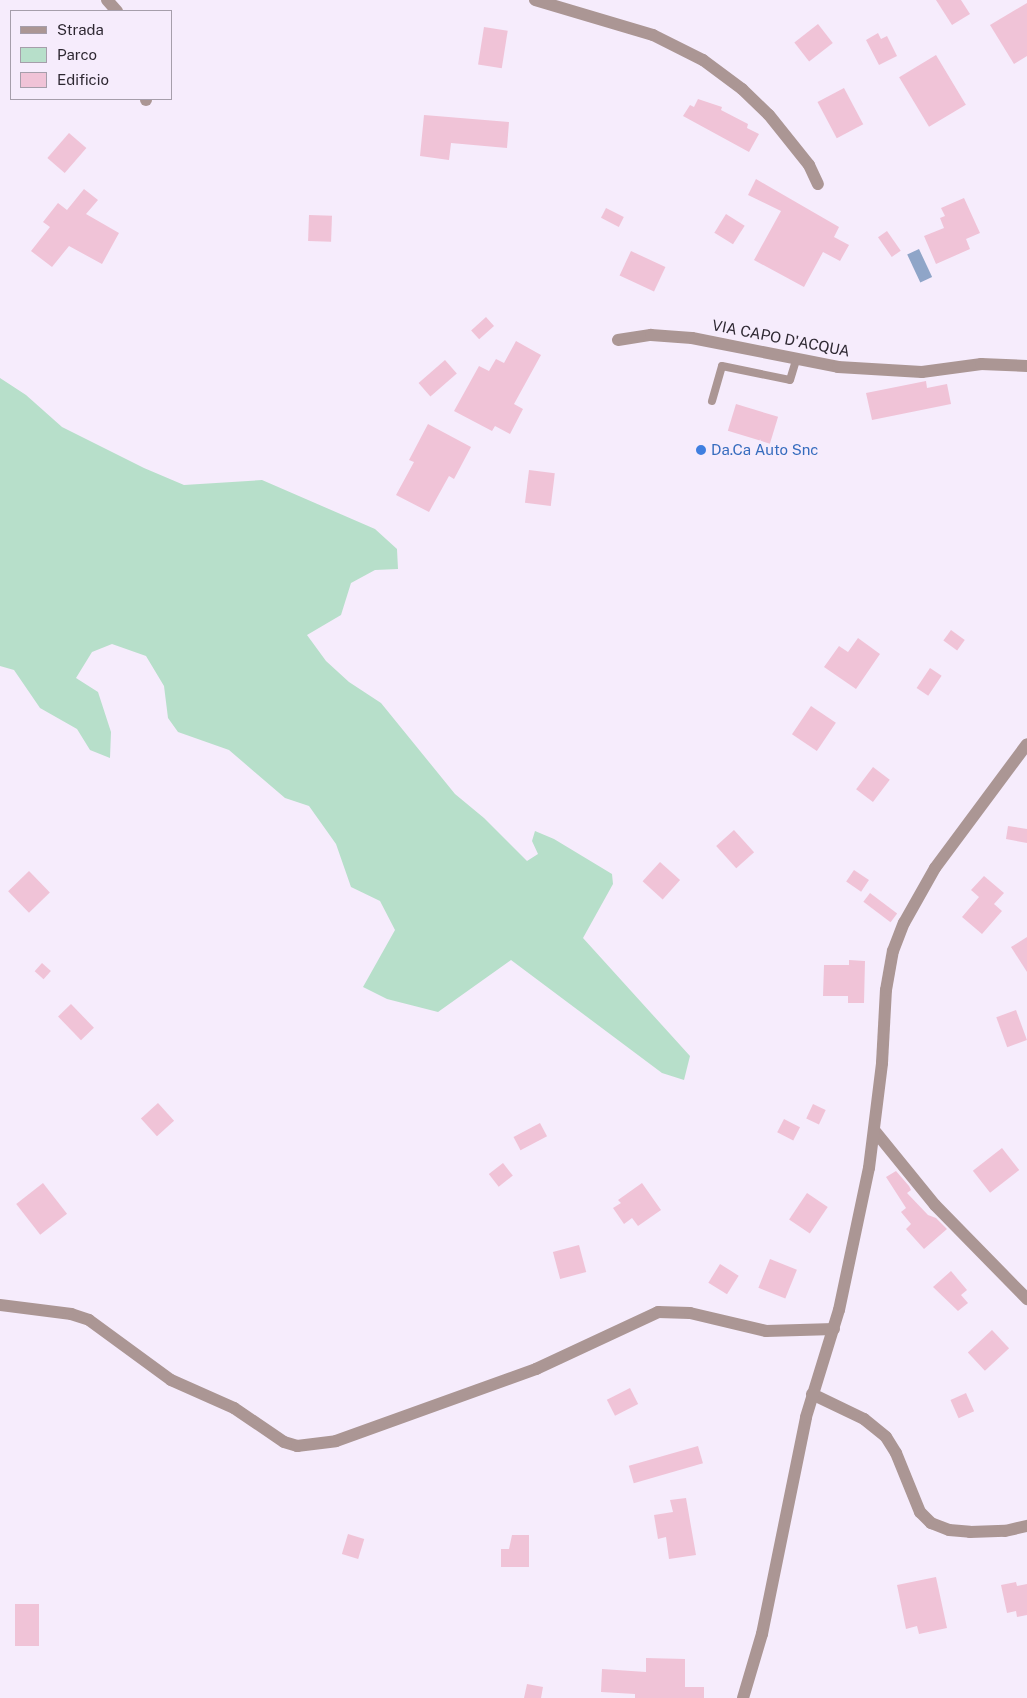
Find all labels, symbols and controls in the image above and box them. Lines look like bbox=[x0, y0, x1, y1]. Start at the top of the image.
legend bbox=[10, 10, 172, 100]
text: Strada bbox=[57, 21, 104, 38]
text: Parco bbox=[57, 46, 97, 63]
text: Edificio bbox=[57, 71, 109, 88]
street label: VIA CAPO D'ACQUA bbox=[711, 316, 851, 360]
place label: Da.Ca Auto Snc bbox=[711, 441, 819, 459]
marker: Da.Ca Auto Snc bbox=[695, 444, 707, 456]

